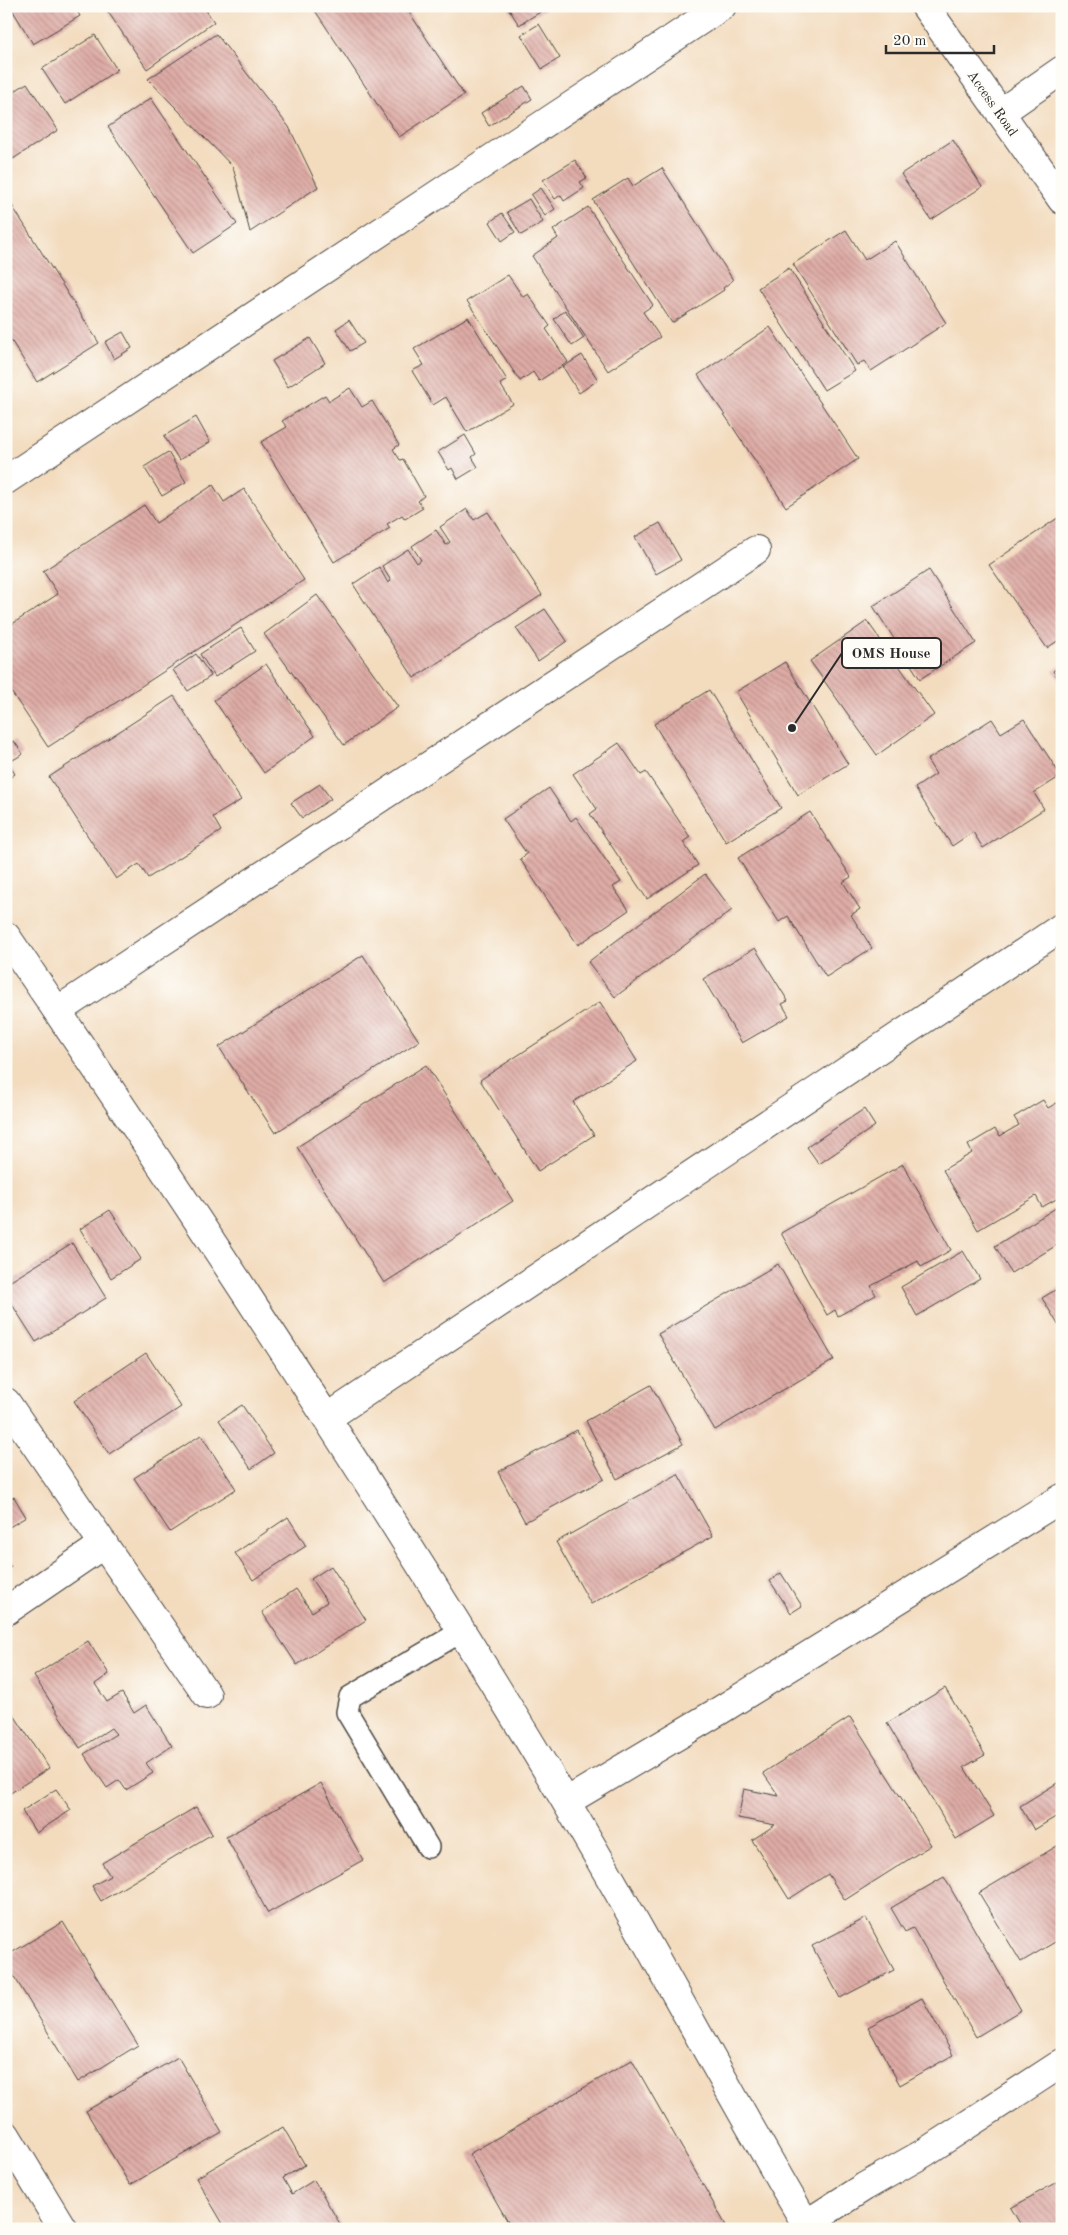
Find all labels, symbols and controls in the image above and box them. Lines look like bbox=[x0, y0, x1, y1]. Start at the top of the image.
scale bar bbox=[886, 22, 993, 54]
text: 20 m bbox=[893, 34, 927, 49]
street label: Access Road bbox=[964, 68, 1020, 139]
callout: OMS House bbox=[842, 638, 941, 668]
text: OMS House bbox=[851, 647, 931, 662]

